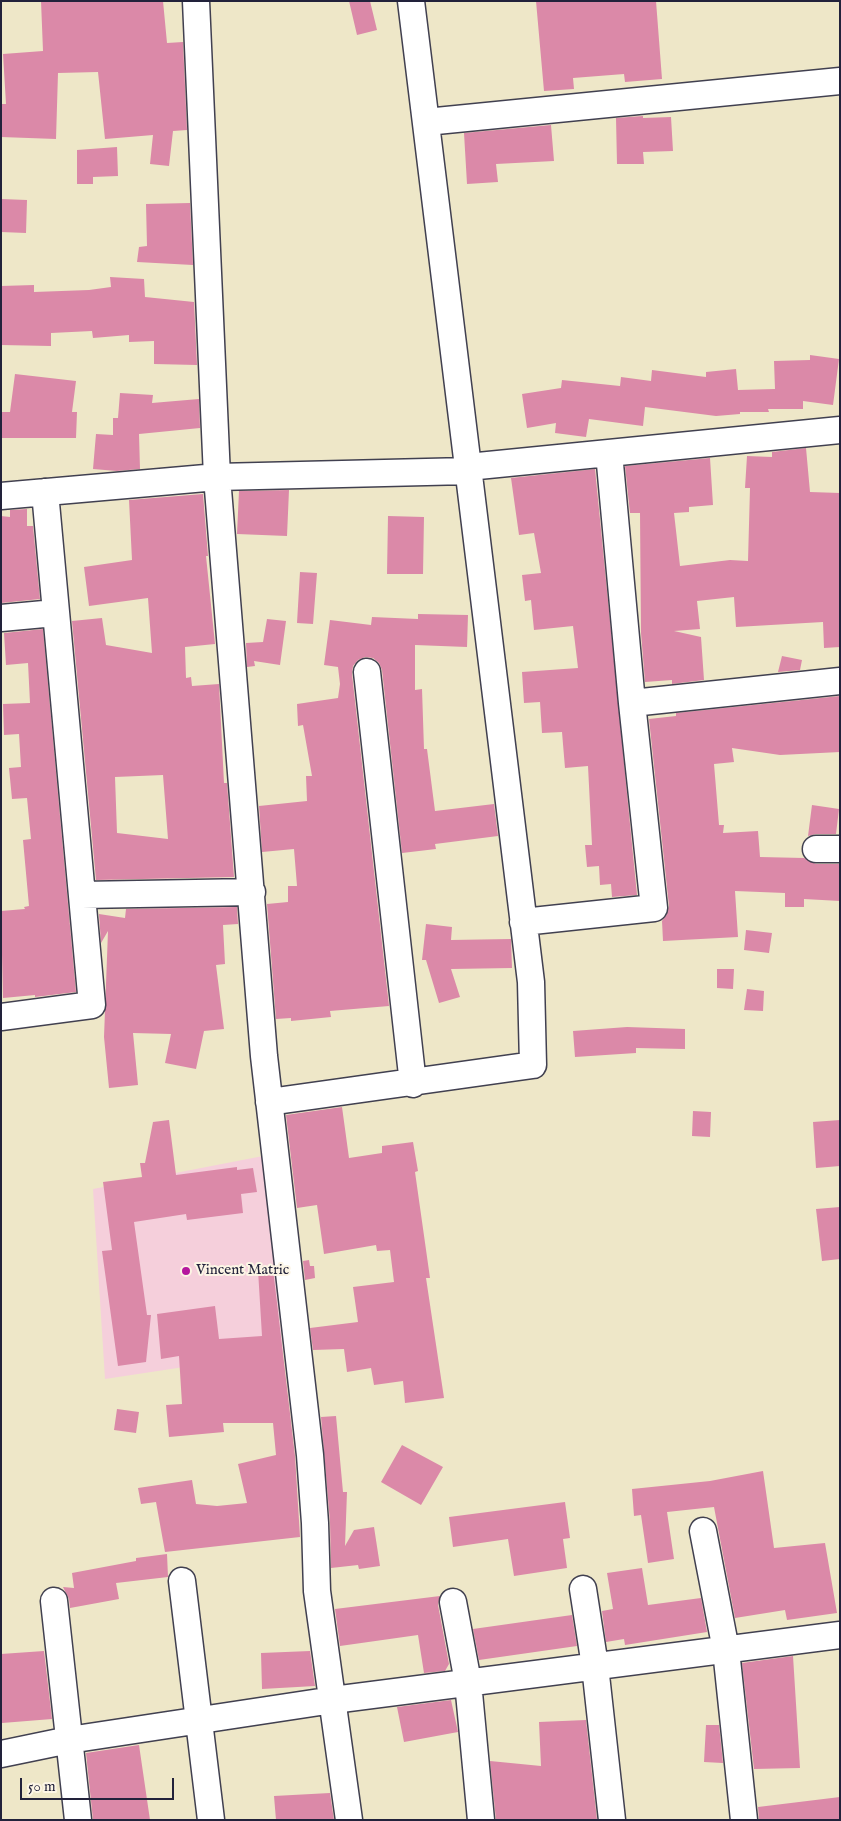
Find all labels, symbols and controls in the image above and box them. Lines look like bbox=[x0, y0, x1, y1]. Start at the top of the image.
place label: Vincent Matric bbox=[196, 1262, 289, 1280]
marker: Vincent Matric bbox=[180, 1265, 192, 1277]
scale bar bbox=[22, 1768, 176, 1800]
text: 50 m bbox=[28, 1777, 56, 1796]

